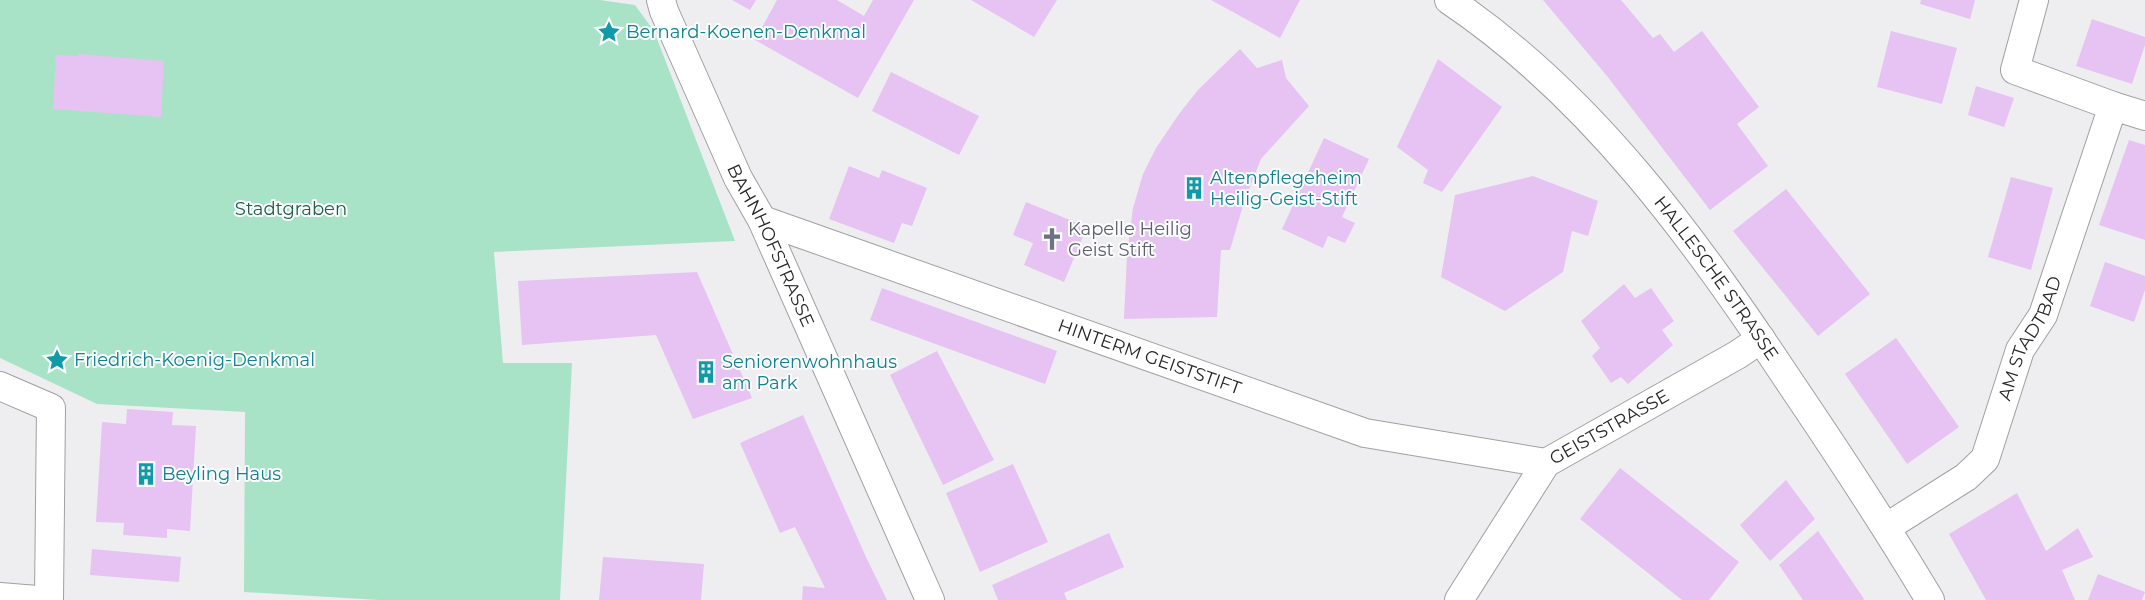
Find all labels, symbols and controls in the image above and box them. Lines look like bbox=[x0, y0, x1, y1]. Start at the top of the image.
place icon: Bernard-Koenen-Denkmal bbox=[596, 19, 622, 45]
place label: Bernard-Koenen-Denkmal bbox=[626, 21, 866, 43]
street label: BAHNHOFSTRASSE bbox=[722, 161, 819, 330]
place label: Altenpflegeheim Heilig-Geist-Stift bbox=[1210, 167, 1362, 210]
building icon: Altenpflegeheim Heilig-Geist-Stift bbox=[1181, 175, 1207, 201]
street label: HALLESCHE STRASSE bbox=[1649, 192, 1783, 364]
park label: Stadtgraben bbox=[235, 198, 347, 220]
place label: Kapelle Heilig Geist Stift bbox=[1068, 218, 1192, 261]
church icon: Kapelle Heilig Geist Stift bbox=[1039, 226, 1065, 252]
street label: AM STADTBAD bbox=[1993, 273, 2066, 403]
street label: HINTERM GEISTSTIFT bbox=[1055, 314, 1245, 400]
place icon: Friedrich-Koenig-Denkmal bbox=[44, 347, 70, 373]
place label: Friedrich-Koenig-Denkmal bbox=[74, 349, 315, 371]
place label: Seniorenwohnhaus am Park bbox=[722, 351, 897, 394]
building icon: Seniorenwohnhaus am Park bbox=[693, 359, 719, 385]
street label: GEISTSTRASSE bbox=[1546, 385, 1673, 470]
building icon: Beyling Haus bbox=[133, 461, 159, 487]
place label: Beyling Haus bbox=[162, 463, 281, 485]

